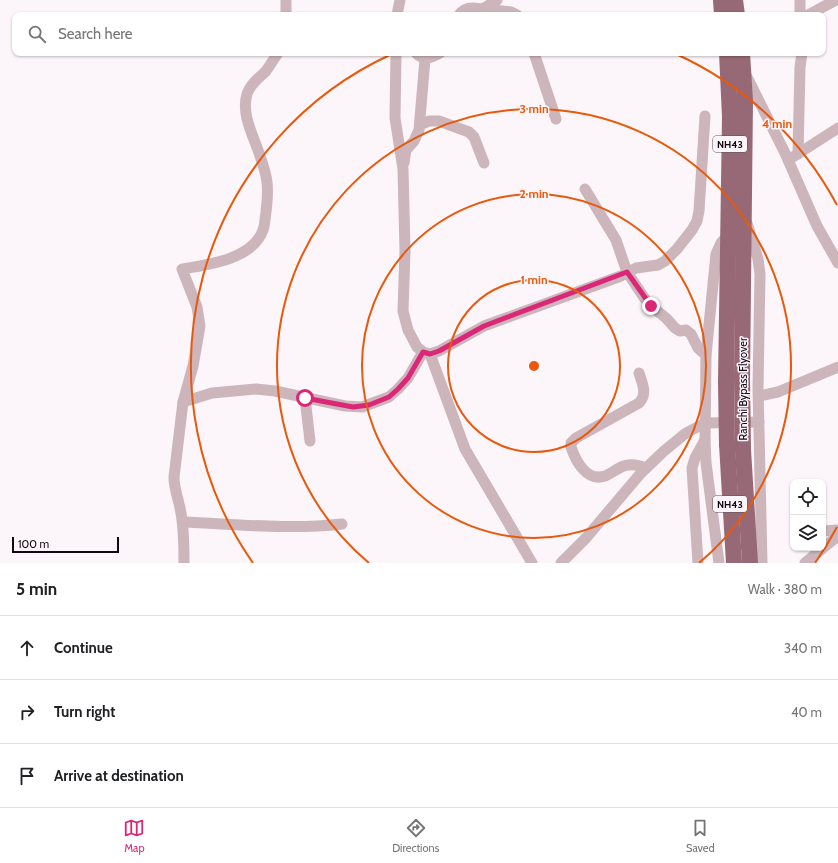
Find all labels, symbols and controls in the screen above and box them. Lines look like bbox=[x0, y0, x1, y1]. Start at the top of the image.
search box bbox=[12, 12, 826, 56]
icon: search bbox=[26, 23, 48, 45]
text: Search here bbox=[58, 25, 133, 43]
text: 3 min bbox=[519, 101, 549, 116]
text: 4 min bbox=[762, 116, 792, 131]
road number: NH43 bbox=[713, 136, 747, 152]
text: 2 min bbox=[520, 186, 548, 201]
text: 1 min bbox=[520, 272, 548, 287]
route end bbox=[642, 297, 660, 315]
street label: Ranchi Bypass Flyover bbox=[736, 337, 750, 440]
centre of rings bbox=[527, 359, 541, 373]
route start bbox=[296, 389, 314, 407]
map controls bbox=[790, 479, 826, 551]
button: locate bbox=[790, 479, 826, 515]
road number: NH43 bbox=[713, 496, 747, 512]
button: layers bbox=[790, 515, 826, 551]
scale bar bbox=[12, 535, 119, 554]
text: 100 m bbox=[18, 537, 49, 551]
text: 5 min bbox=[16, 579, 57, 599]
text: Walk · 380 m bbox=[748, 581, 822, 597]
icon: ahead bbox=[16, 637, 38, 659]
text: Continue bbox=[54, 639, 113, 657]
text: 340 m bbox=[784, 640, 822, 656]
icon: right bbox=[16, 701, 38, 723]
text: Turn right bbox=[54, 703, 115, 721]
text: 40 m bbox=[791, 704, 822, 720]
icon: arrive bbox=[16, 765, 38, 787]
text: Arrive at destination bbox=[54, 767, 184, 785]
tab: Map bbox=[123, 817, 145, 855]
tab: Directions bbox=[392, 817, 439, 855]
tab: Saved bbox=[686, 817, 715, 855]

